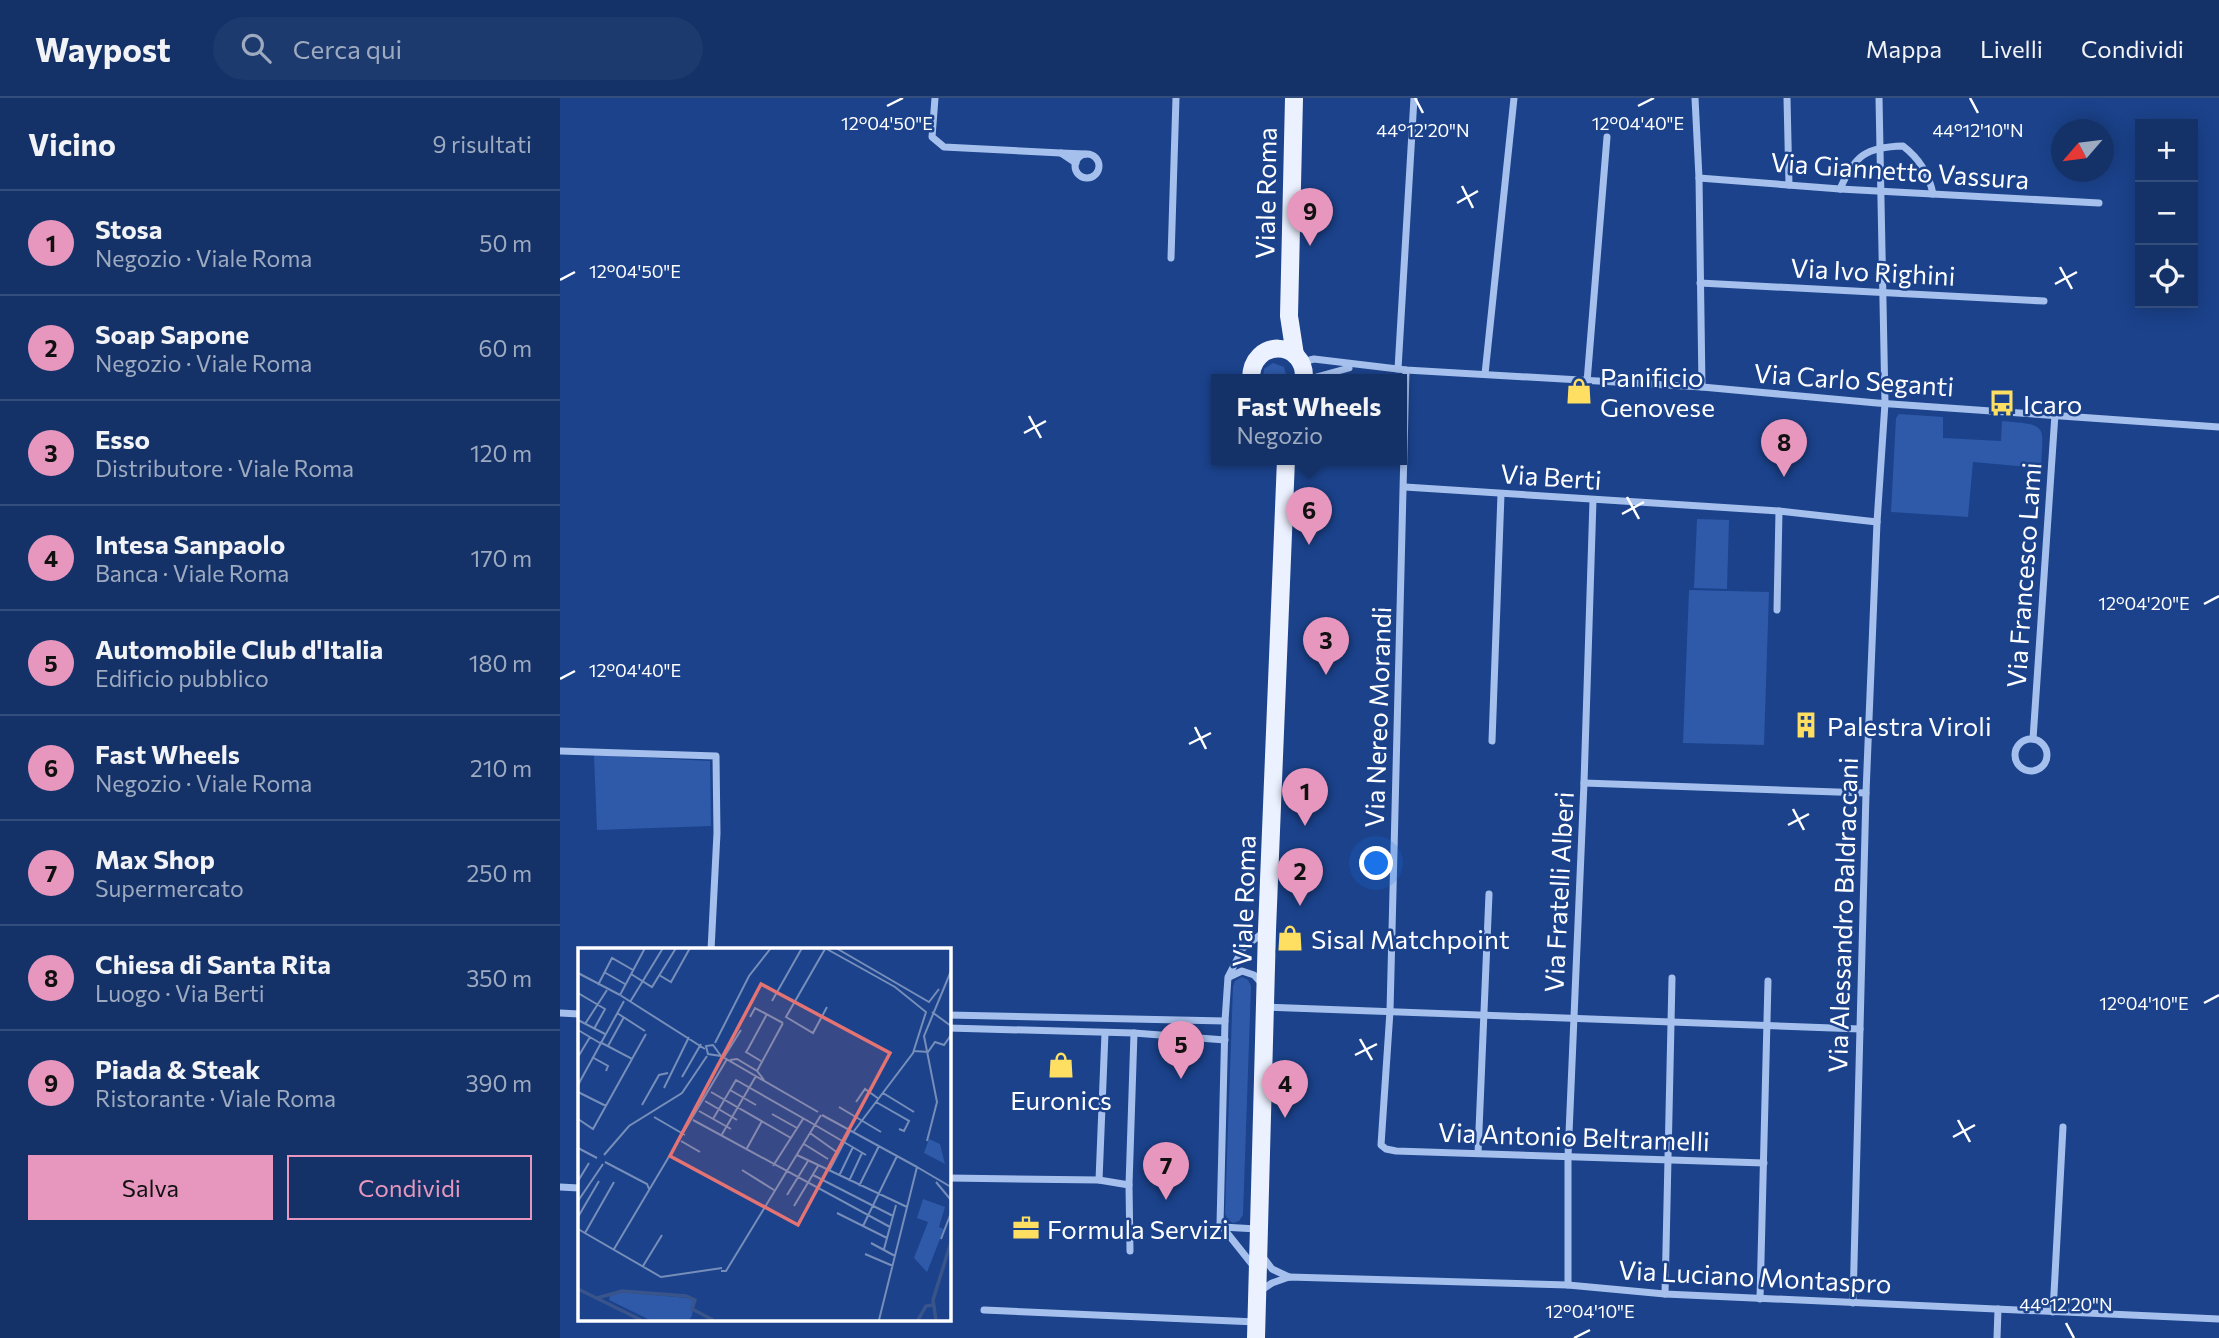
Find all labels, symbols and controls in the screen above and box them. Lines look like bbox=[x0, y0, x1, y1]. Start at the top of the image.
search box bbox=[213, 17, 703, 80]
text: Waypost bbox=[35, 28, 171, 69]
icon: search bbox=[237, 29, 275, 67]
text: Cerca qui bbox=[293, 33, 402, 64]
text: Mappa bbox=[1866, 34, 1942, 63]
text: Livelli bbox=[1980, 34, 2043, 63]
text: Condividi bbox=[2081, 34, 2184, 63]
text: 12°04'50"E bbox=[841, 112, 933, 134]
text: 12°04'40"E bbox=[1592, 112, 1684, 134]
text: 44°12'20"N bbox=[1376, 119, 1470, 141]
text: 44°12'10"N bbox=[1932, 119, 2024, 141]
north arrow bbox=[2051, 119, 2114, 182]
map controls bbox=[2135, 119, 2198, 308]
button: + bbox=[2135, 119, 2198, 182]
text: Vicino bbox=[28, 125, 116, 162]
street label: Viale Roma bbox=[1248, 127, 1282, 259]
text: 9 risultati bbox=[433, 130, 532, 158]
street label: Via Giannetto Vassura bbox=[1770, 145, 2030, 195]
button: − bbox=[2135, 182, 2198, 245]
pin: 9 bbox=[1287, 188, 1333, 246]
text: Stosa bbox=[95, 213, 162, 244]
text: 1 bbox=[46, 229, 56, 257]
text: 50 m bbox=[479, 229, 532, 257]
text: Negozio · Viale Roma bbox=[95, 244, 312, 272]
button: locate bbox=[2135, 245, 2198, 308]
street label: Via Ivo Righini bbox=[1790, 251, 1956, 291]
text: 12°04'50"E bbox=[589, 260, 681, 282]
text: Soap Sapone bbox=[95, 318, 249, 349]
text: 2 bbox=[44, 334, 58, 362]
text: 60 m bbox=[479, 334, 532, 362]
text: Negozio · Viale Roma bbox=[95, 349, 312, 377]
street label: Via Carlo Seganti bbox=[1753, 357, 1955, 401]
place label: Panificio Genovese bbox=[1600, 361, 1715, 422]
popup bbox=[1211, 374, 1407, 465]
shop icon: Panificio Genovese bbox=[1564, 376, 1594, 406]
bus stop icon: Icaro bbox=[1987, 388, 2017, 418]
place label: Icaro bbox=[2023, 388, 2082, 419]
text: Fast Wheels bbox=[1237, 390, 1381, 421]
pin: 8 bbox=[1761, 419, 1807, 477]
text: Negozio bbox=[1237, 421, 1323, 449]
text: Esso bbox=[95, 423, 150, 454]
text: 3 bbox=[44, 439, 58, 467]
text: 120 m bbox=[470, 439, 532, 467]
text: Distributore · Viale Roma bbox=[95, 454, 354, 482]
street label: Via Berti bbox=[1499, 457, 1603, 495]
street label: Via Francesco Lami bbox=[2000, 461, 2046, 689]
pin: 6 bbox=[1286, 487, 1332, 545]
text: Intesa Sanpaolo bbox=[95, 528, 285, 559]
text: 4 bbox=[44, 544, 58, 572]
text: 170 m bbox=[471, 544, 532, 572]
text: Banca · Viale Roma bbox=[95, 559, 289, 587]
text: 12°04'20"E bbox=[2098, 592, 2190, 614]
street label: Via Nereo Morandi bbox=[1358, 606, 1396, 828]
pin: 3 bbox=[1303, 617, 1349, 675]
text: Automobile Club d'Italia bbox=[95, 633, 383, 664]
text: 5 bbox=[44, 649, 58, 677]
text: 180 m bbox=[469, 649, 532, 677]
text: 12°04'40"E bbox=[589, 659, 681, 681]
text: Edificio pubblico bbox=[95, 664, 269, 692]
building icon: Palestra Viroli bbox=[1791, 710, 1821, 740]
place label: Palestra Viroli bbox=[1827, 710, 1992, 741]
text: Fast Wheels bbox=[95, 738, 240, 769]
text: 6 bbox=[44, 754, 58, 782]
text: 210 m bbox=[470, 754, 532, 782]
street label: Via Alessandro Baldraccani bbox=[1821, 757, 1863, 1073]
pin: 1 bbox=[1282, 768, 1328, 826]
text: Negozio · Viale Roma bbox=[95, 769, 312, 797]
street label: Via Fratelli Alberi bbox=[1537, 791, 1579, 993]
street label: Viale Roma bbox=[1225, 835, 1261, 967]
text: Max Shop bbox=[95, 843, 215, 874]
your location bbox=[1359, 846, 1393, 880]
pin: 2 bbox=[1277, 848, 1323, 906]
text: 7 bbox=[45, 859, 57, 887]
text: 250 m bbox=[467, 859, 532, 887]
text: Supermercato bbox=[95, 874, 244, 902]
shop icon: Sisal Matchpoint bbox=[1275, 923, 1305, 953]
place label: Sisal Matchpoint bbox=[1311, 923, 1510, 954]
text: Chiesa di Santa Rita bbox=[95, 948, 331, 979]
inset map bbox=[578, 948, 950, 1320]
text: 8 bbox=[44, 964, 58, 992]
text: 350 m bbox=[466, 964, 532, 992]
text: Luogo · Via Berti bbox=[95, 979, 265, 1007]
text: 12°04'10"E bbox=[2099, 992, 2189, 1014]
pin: 5 bbox=[1158, 1021, 1204, 1079]
shop icon: Euronics bbox=[1046, 1050, 1076, 1080]
text: Piada & Steak bbox=[95, 1053, 260, 1084]
pin: 4 bbox=[1262, 1060, 1308, 1118]
text: 9 bbox=[44, 1069, 58, 1097]
text: 390 m bbox=[465, 1069, 532, 1097]
text: Ristorante · Viale Roma bbox=[95, 1084, 336, 1112]
place label: Euronics bbox=[1010, 1084, 1112, 1115]
street label: Via Antonio Beltramelli bbox=[1438, 1116, 1710, 1156]
pin: 7 bbox=[1143, 1142, 1189, 1200]
button: Salva bbox=[28, 1155, 273, 1220]
button: Condividi bbox=[287, 1155, 532, 1220]
office icon: Formula Servizi bbox=[1011, 1213, 1041, 1243]
place label: Formula Servizi bbox=[1047, 1213, 1229, 1244]
street label: Via Luciano Montaspro bbox=[1618, 1253, 1892, 1299]
text: 44°12'20"N bbox=[2019, 1293, 2113, 1315]
text: 12°04'10"E bbox=[1545, 1300, 1635, 1322]

